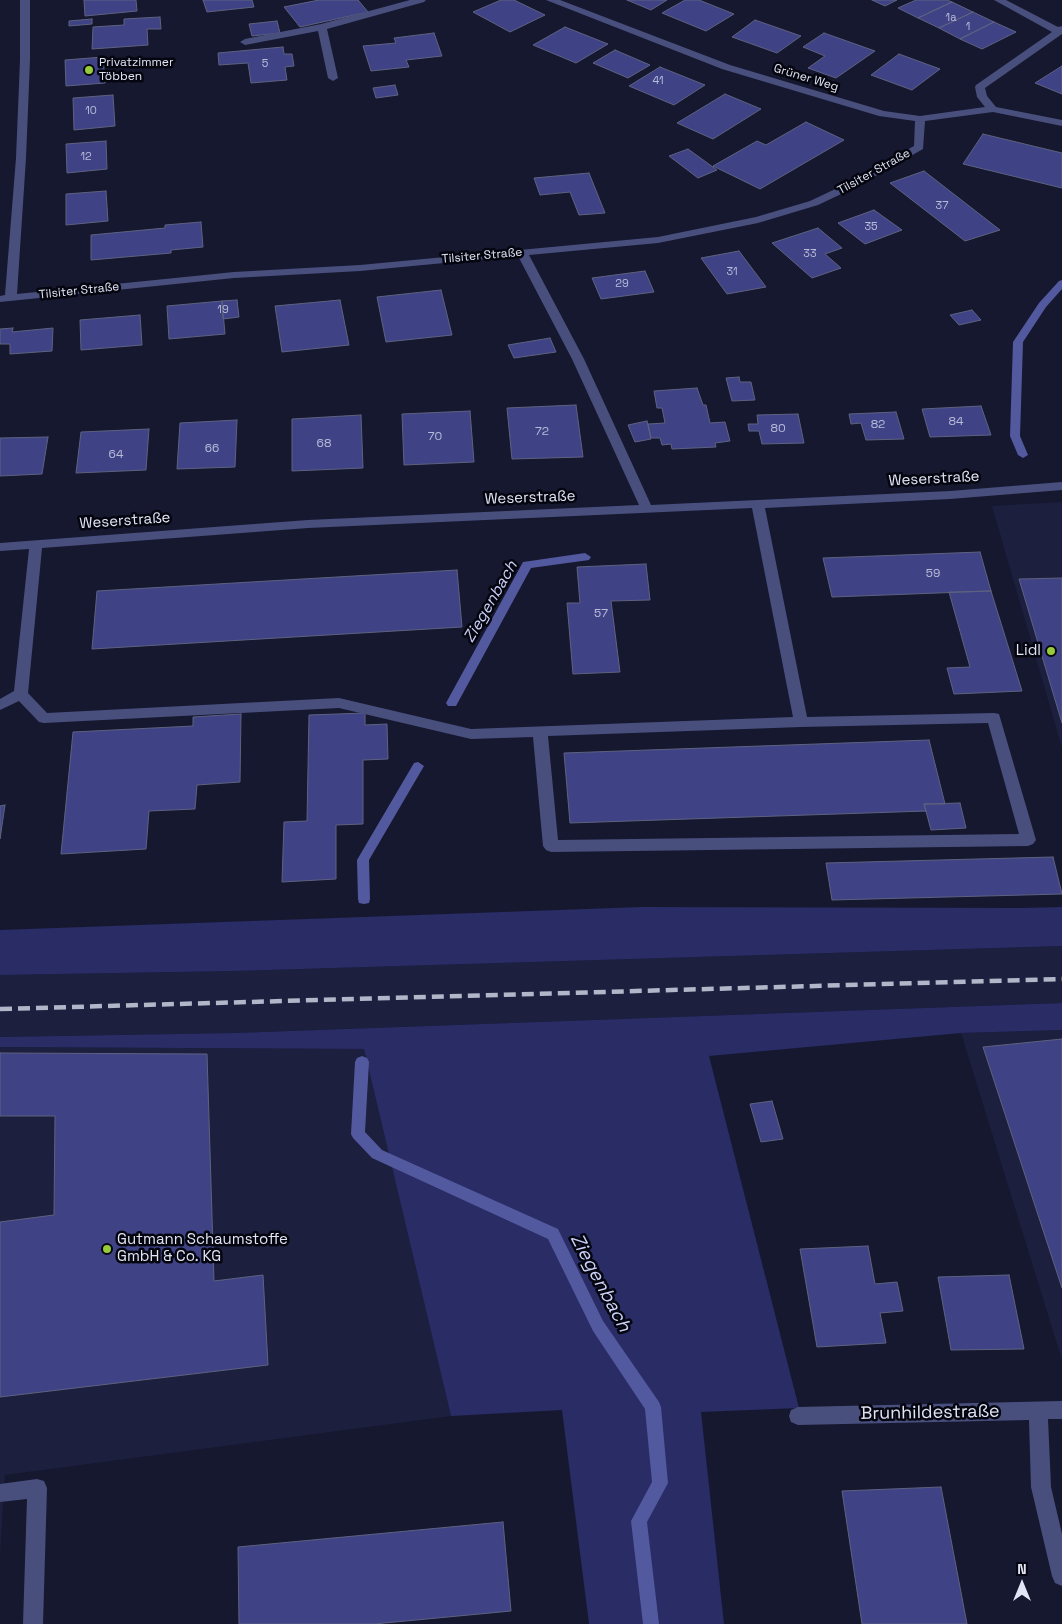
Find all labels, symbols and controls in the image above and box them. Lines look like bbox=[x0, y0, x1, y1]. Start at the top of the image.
house number: 1a bbox=[946, 11, 956, 25]
house number: 1 bbox=[966, 20, 970, 34]
place label: Privatzimmer Többen bbox=[99, 56, 173, 84]
house number: 5 bbox=[262, 57, 268, 71]
street label: Grüner Weg bbox=[772, 61, 840, 95]
marker: Privatzimmer Többen bbox=[83, 64, 95, 76]
house number: 41 bbox=[652, 74, 664, 88]
house number: 10 bbox=[85, 104, 97, 118]
street label: Tilsiter Straße bbox=[835, 146, 913, 198]
house number: 12 bbox=[80, 150, 92, 164]
house number: 37 bbox=[936, 199, 948, 213]
house number: 35 bbox=[864, 220, 878, 234]
street label: Tilsiter Straße bbox=[441, 245, 523, 267]
house number: 33 bbox=[803, 247, 817, 261]
house number: 31 bbox=[726, 265, 738, 279]
house number: 29 bbox=[615, 277, 629, 291]
street label: Tilsiter Straße bbox=[38, 280, 120, 302]
house number: 19 bbox=[217, 303, 229, 317]
house number: 84 bbox=[949, 415, 963, 429]
house number: 82 bbox=[871, 418, 885, 432]
house number: 80 bbox=[770, 422, 786, 436]
house number: 72 bbox=[535, 425, 549, 439]
house number: 70 bbox=[428, 430, 442, 444]
house number: 68 bbox=[317, 437, 331, 451]
house number: 66 bbox=[205, 442, 219, 456]
house number: 64 bbox=[109, 448, 123, 462]
street label: Weserstraße bbox=[888, 468, 980, 490]
street label: Weserstraße bbox=[484, 487, 576, 509]
street label: Weserstraße bbox=[79, 509, 171, 533]
water label: Ziegenbach bbox=[460, 558, 522, 646]
house number: 59 bbox=[926, 567, 940, 581]
house number: 57 bbox=[594, 607, 608, 621]
place label: Lidl bbox=[1016, 642, 1041, 660]
marker: Lidl bbox=[1045, 645, 1057, 657]
water label: Ziegenbach bbox=[565, 1230, 635, 1336]
place label: Gutmann Schaumstoffe GmbH & Co. KG bbox=[117, 1231, 288, 1266]
marker: Gutmann Schaumstoffe GmbH & Co. KG bbox=[101, 1243, 113, 1255]
street label: Brunhildestraße bbox=[860, 1401, 1000, 1425]
north arrow bbox=[997, 1559, 1047, 1609]
text: N bbox=[1017, 1560, 1027, 1578]

